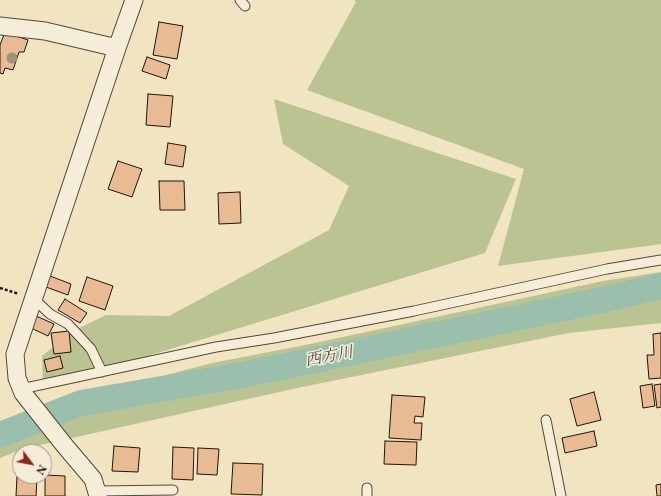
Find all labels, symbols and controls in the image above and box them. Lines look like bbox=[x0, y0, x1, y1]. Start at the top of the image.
water label: 西方川 bbox=[304, 343, 354, 371]
north arrow bbox=[12, 444, 52, 484]
text: N bbox=[33, 462, 50, 477]

